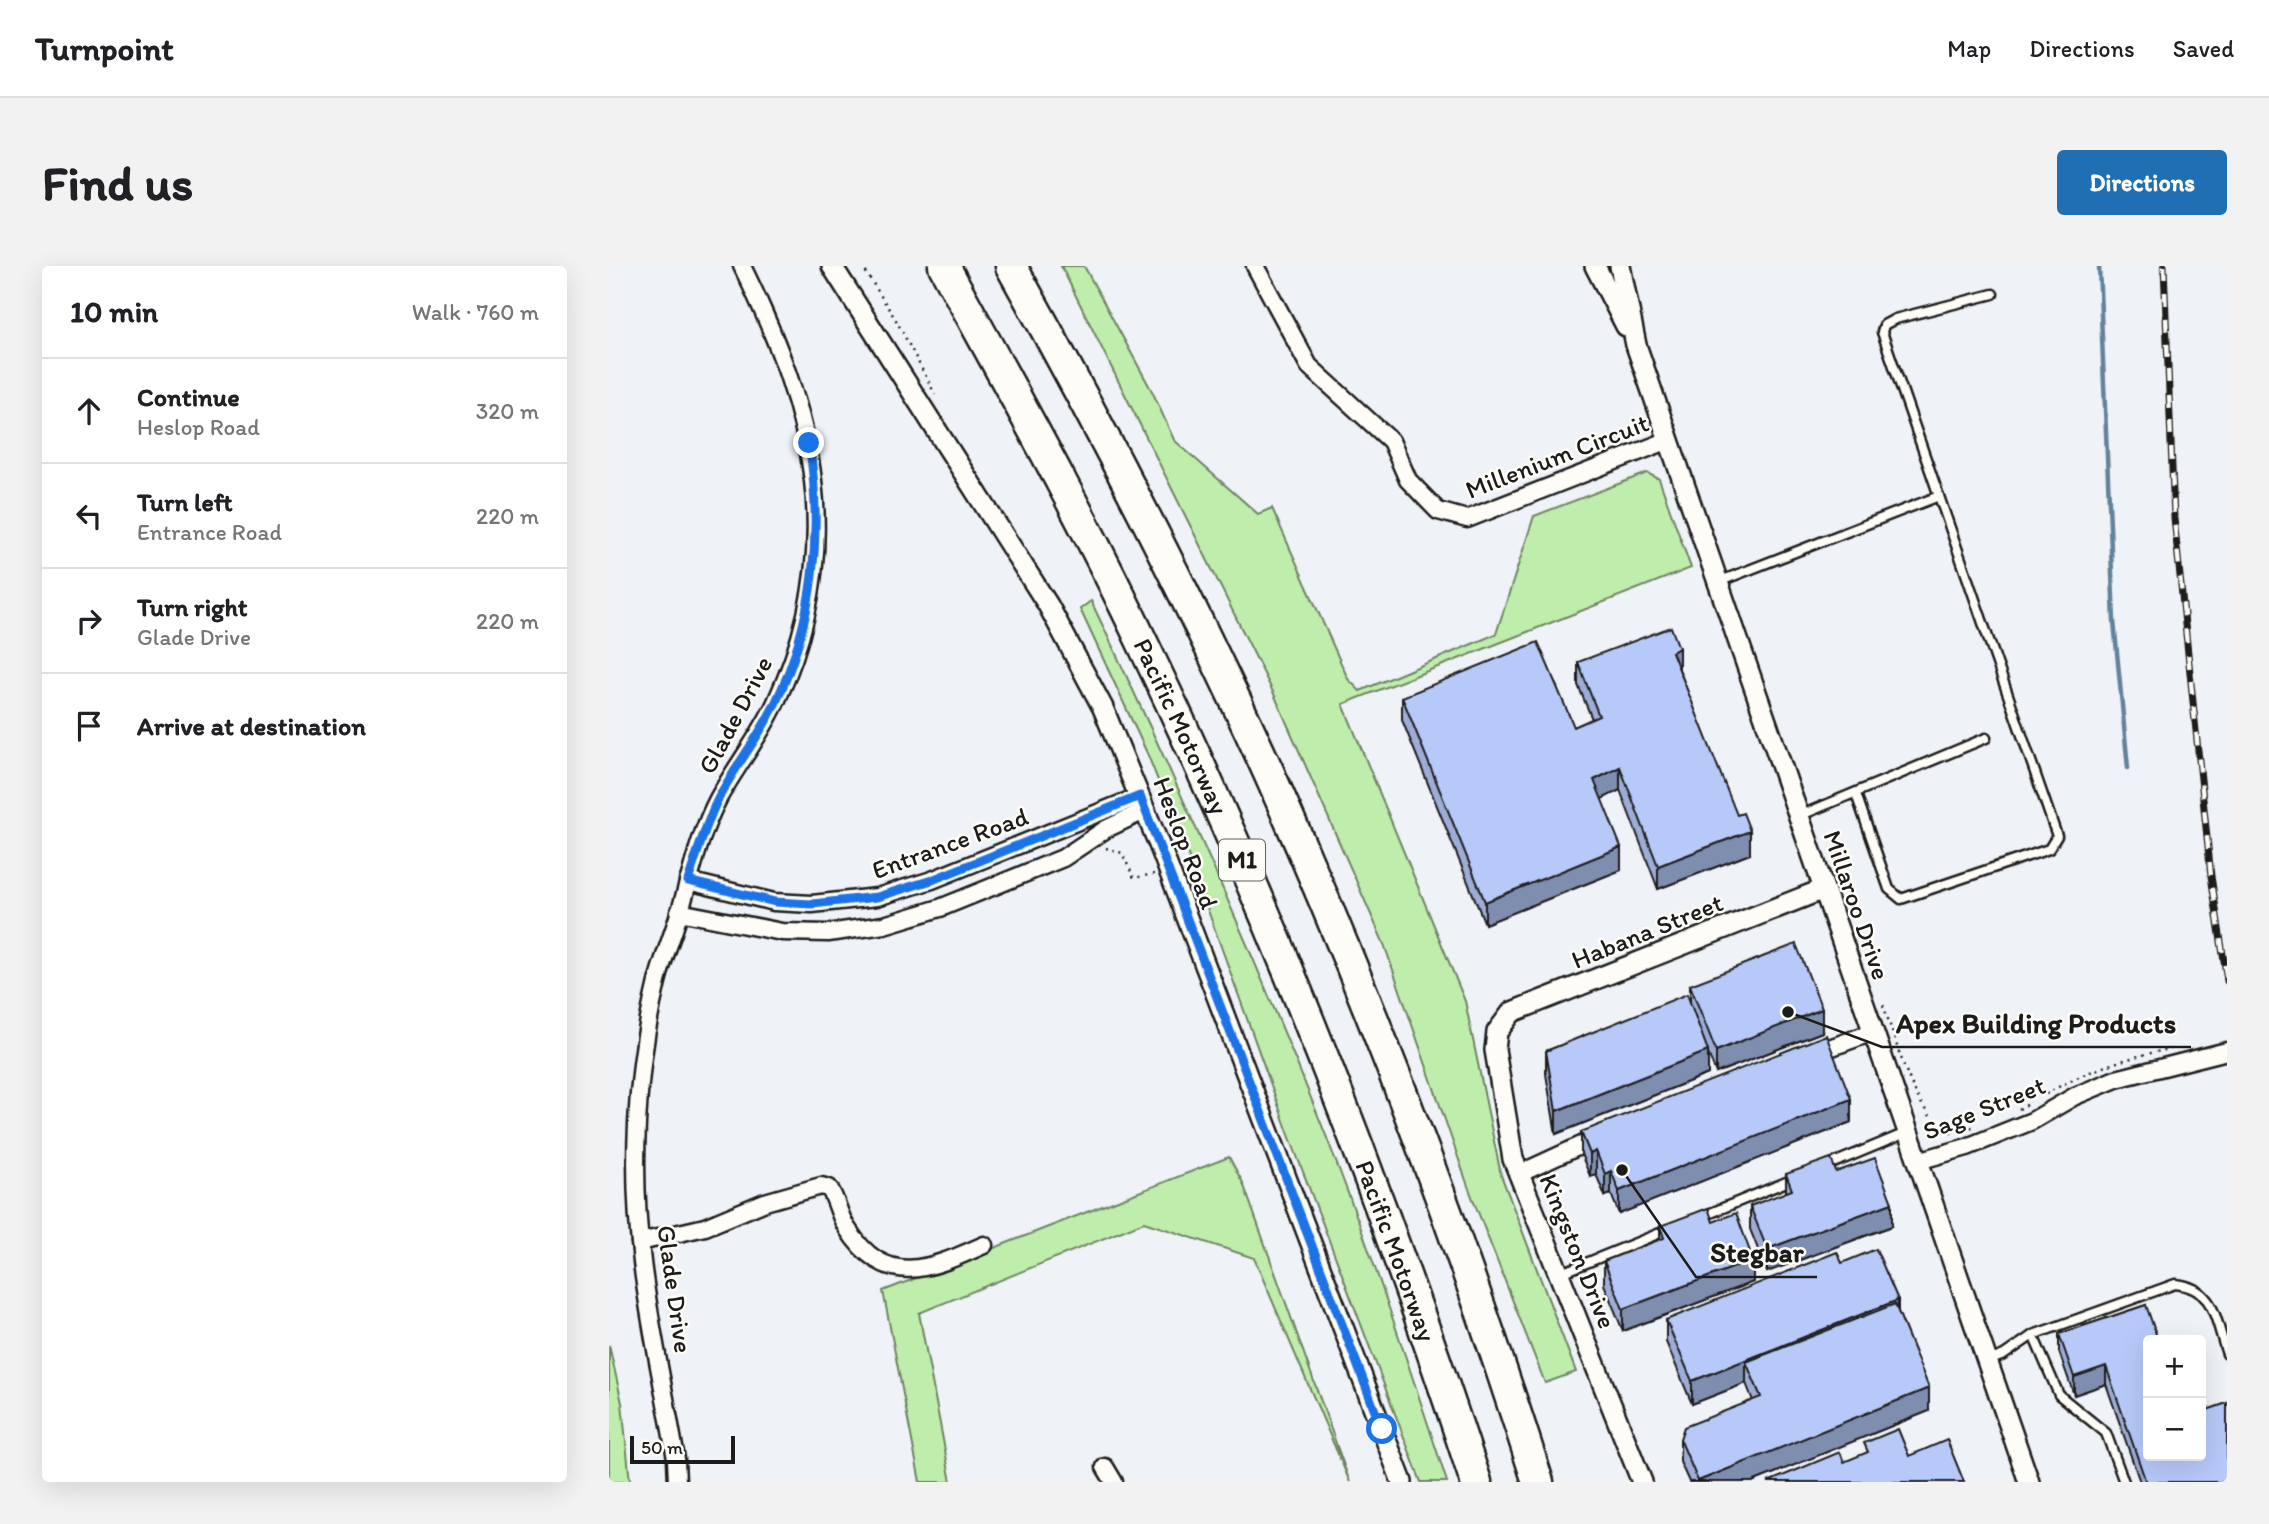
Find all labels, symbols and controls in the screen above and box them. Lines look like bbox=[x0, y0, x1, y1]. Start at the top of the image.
text: Turnpoint bbox=[35, 29, 174, 68]
text: Map bbox=[1947, 34, 1991, 63]
text: Directions bbox=[2029, 34, 2135, 63]
text: Saved bbox=[2173, 34, 2234, 63]
button: Directions bbox=[2057, 150, 2227, 215]
text: Find us bbox=[42, 153, 193, 212]
text: 10 min bbox=[70, 293, 158, 330]
text: Walk · 760 m bbox=[412, 298, 539, 326]
text: Continue bbox=[137, 381, 240, 413]
icon: ahead bbox=[70, 392, 108, 430]
text: 320 m bbox=[476, 397, 539, 425]
street label: Millenium Circuit bbox=[1461, 406, 1653, 506]
text: Heslop Road bbox=[137, 413, 260, 441]
route end bbox=[793, 427, 824, 458]
text: Turn left bbox=[137, 486, 233, 518]
icon: left bbox=[70, 497, 108, 535]
text: 220 m bbox=[476, 502, 539, 530]
text: Entrance Road bbox=[137, 518, 282, 546]
text: Turn right bbox=[137, 591, 248, 623]
icon: right bbox=[70, 602, 108, 640]
text: 220 m bbox=[476, 607, 539, 635]
text: Glade Drive bbox=[137, 623, 251, 651]
street label: Pacific Motorway bbox=[1127, 633, 1236, 819]
street label: Glade Drive bbox=[691, 651, 779, 779]
icon: arrive bbox=[70, 707, 108, 745]
text: Arrive at destination bbox=[137, 710, 366, 742]
street label: Heslop Road bbox=[1146, 772, 1226, 914]
street label: Entrance Road bbox=[868, 800, 1032, 886]
street label: Millaroo Drive bbox=[1816, 826, 1898, 984]
road number: M1 bbox=[1219, 840, 1265, 880]
street label: Habana Street bbox=[1567, 886, 1728, 976]
callout: Apex Building Products bbox=[1882, 998, 2191, 1047]
text: Apex Building Products bbox=[1895, 1006, 2176, 1040]
street label: Sage Street bbox=[1918, 1069, 2050, 1147]
street label: Pacific Motorway bbox=[1348, 1156, 1443, 1346]
street label: Kingston Drive bbox=[1532, 1169, 1624, 1333]
street label: Glade Drive bbox=[650, 1223, 700, 1355]
callout: Stegbar bbox=[1696, 1228, 1817, 1277]
text: Stegbar bbox=[1710, 1235, 1805, 1269]
map controls bbox=[2143, 1335, 2206, 1461]
button: + bbox=[2143, 1335, 2206, 1398]
button: − bbox=[2143, 1398, 2206, 1461]
route start bbox=[1366, 1413, 1397, 1444]
scale bar bbox=[630, 1433, 735, 1465]
text: 50 m bbox=[641, 1436, 683, 1459]

